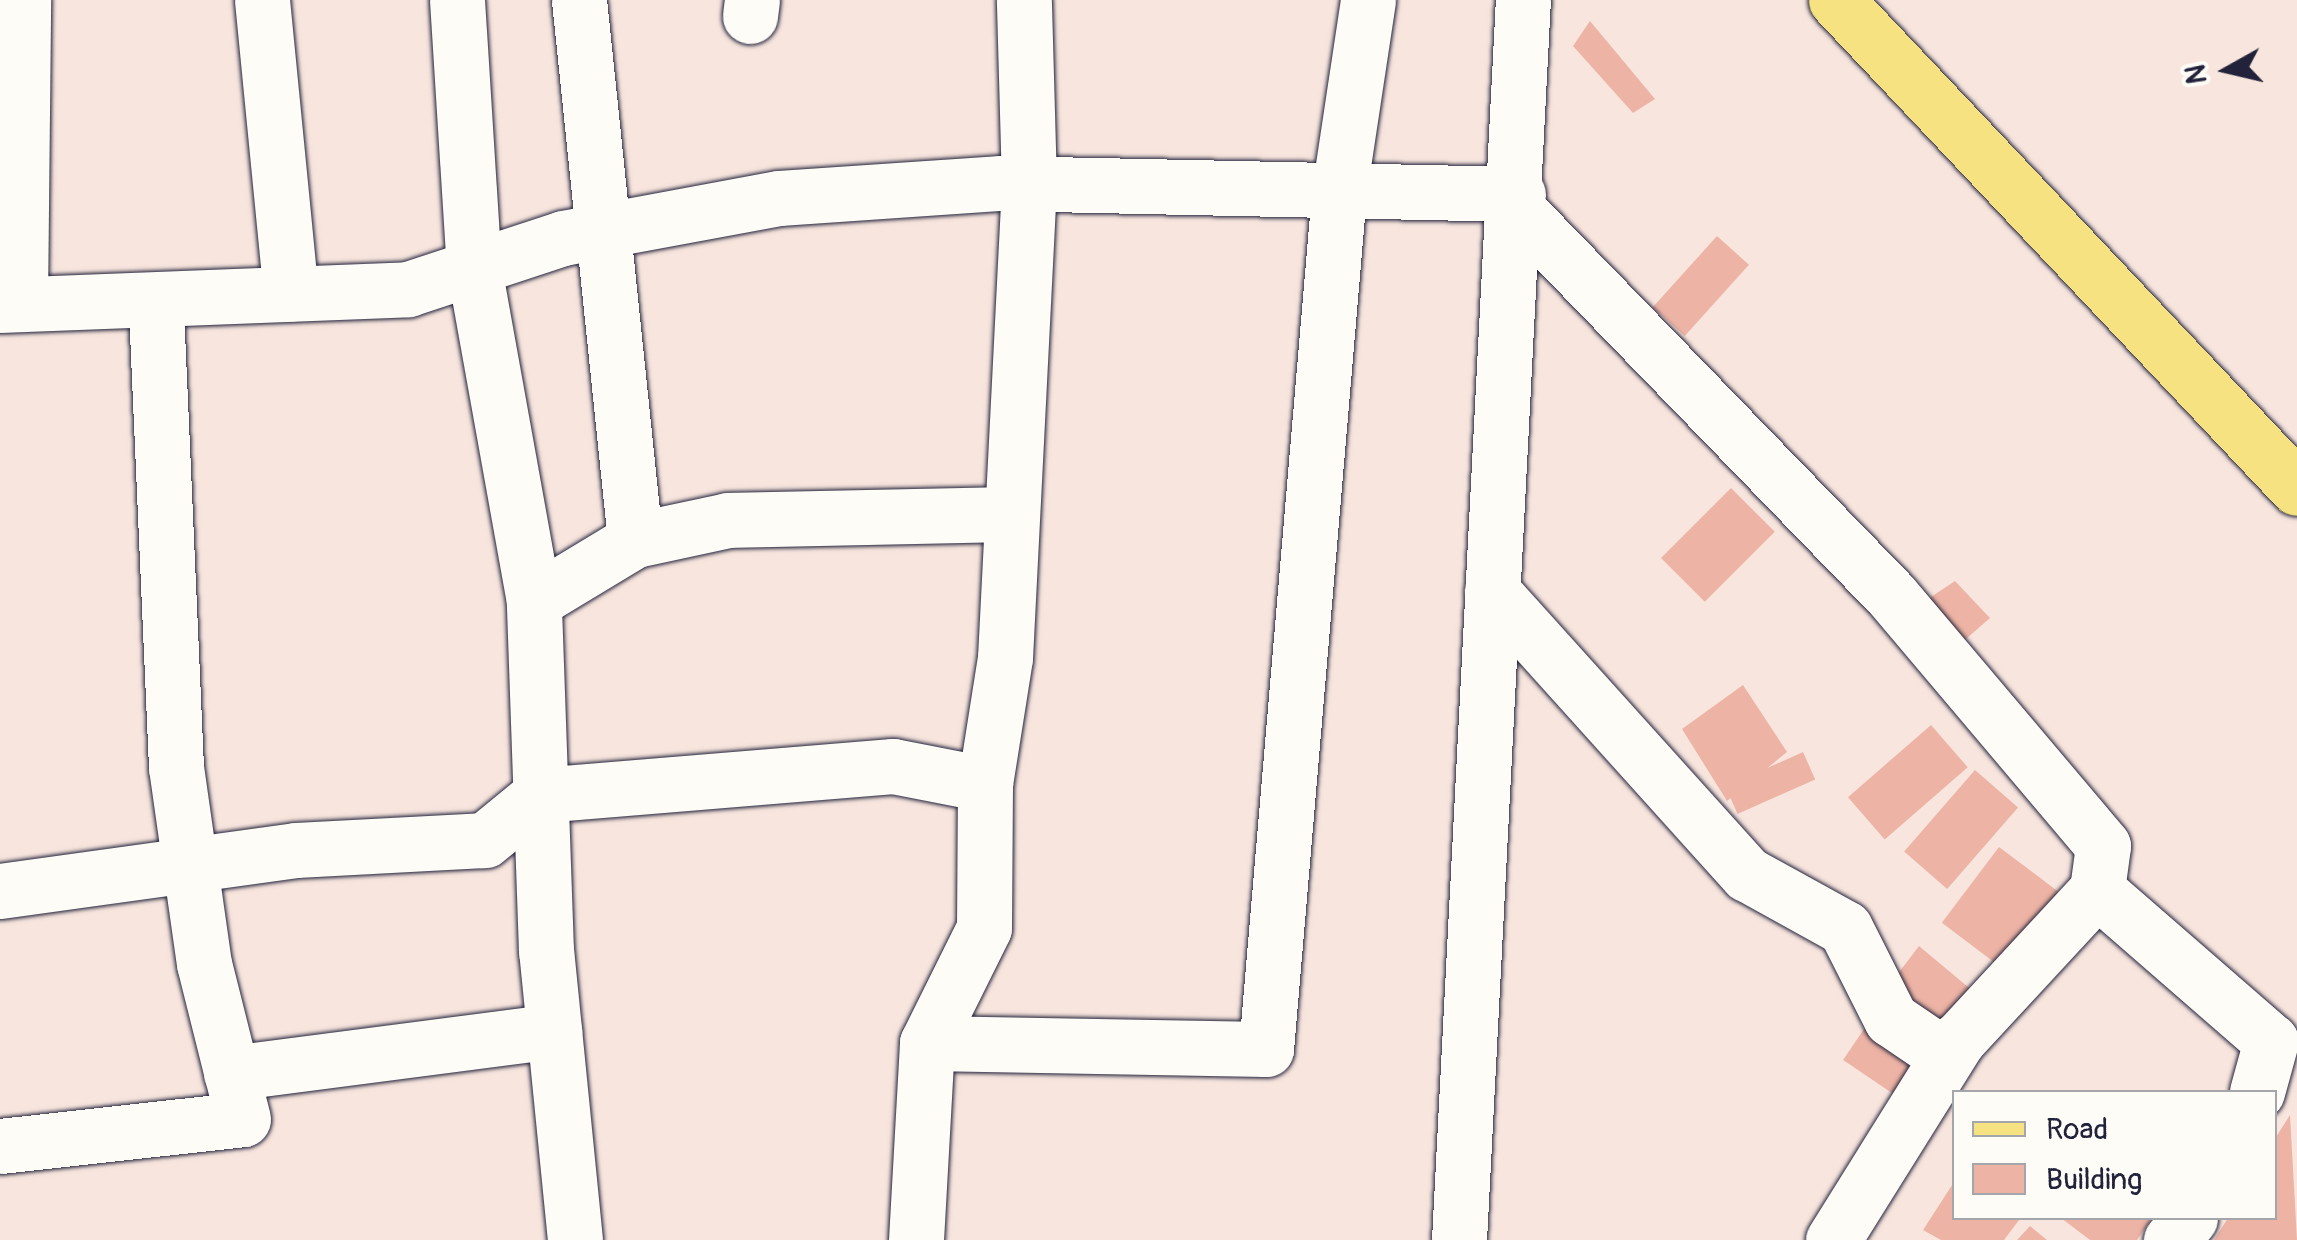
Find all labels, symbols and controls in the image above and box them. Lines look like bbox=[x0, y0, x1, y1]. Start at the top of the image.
north arrow bbox=[2177, 20, 2277, 120]
text: N bbox=[2178, 62, 2215, 86]
legend bbox=[1952, 1090, 2277, 1220]
text: Road bbox=[2046, 1111, 2108, 1148]
text: Building bbox=[2046, 1161, 2142, 1198]

